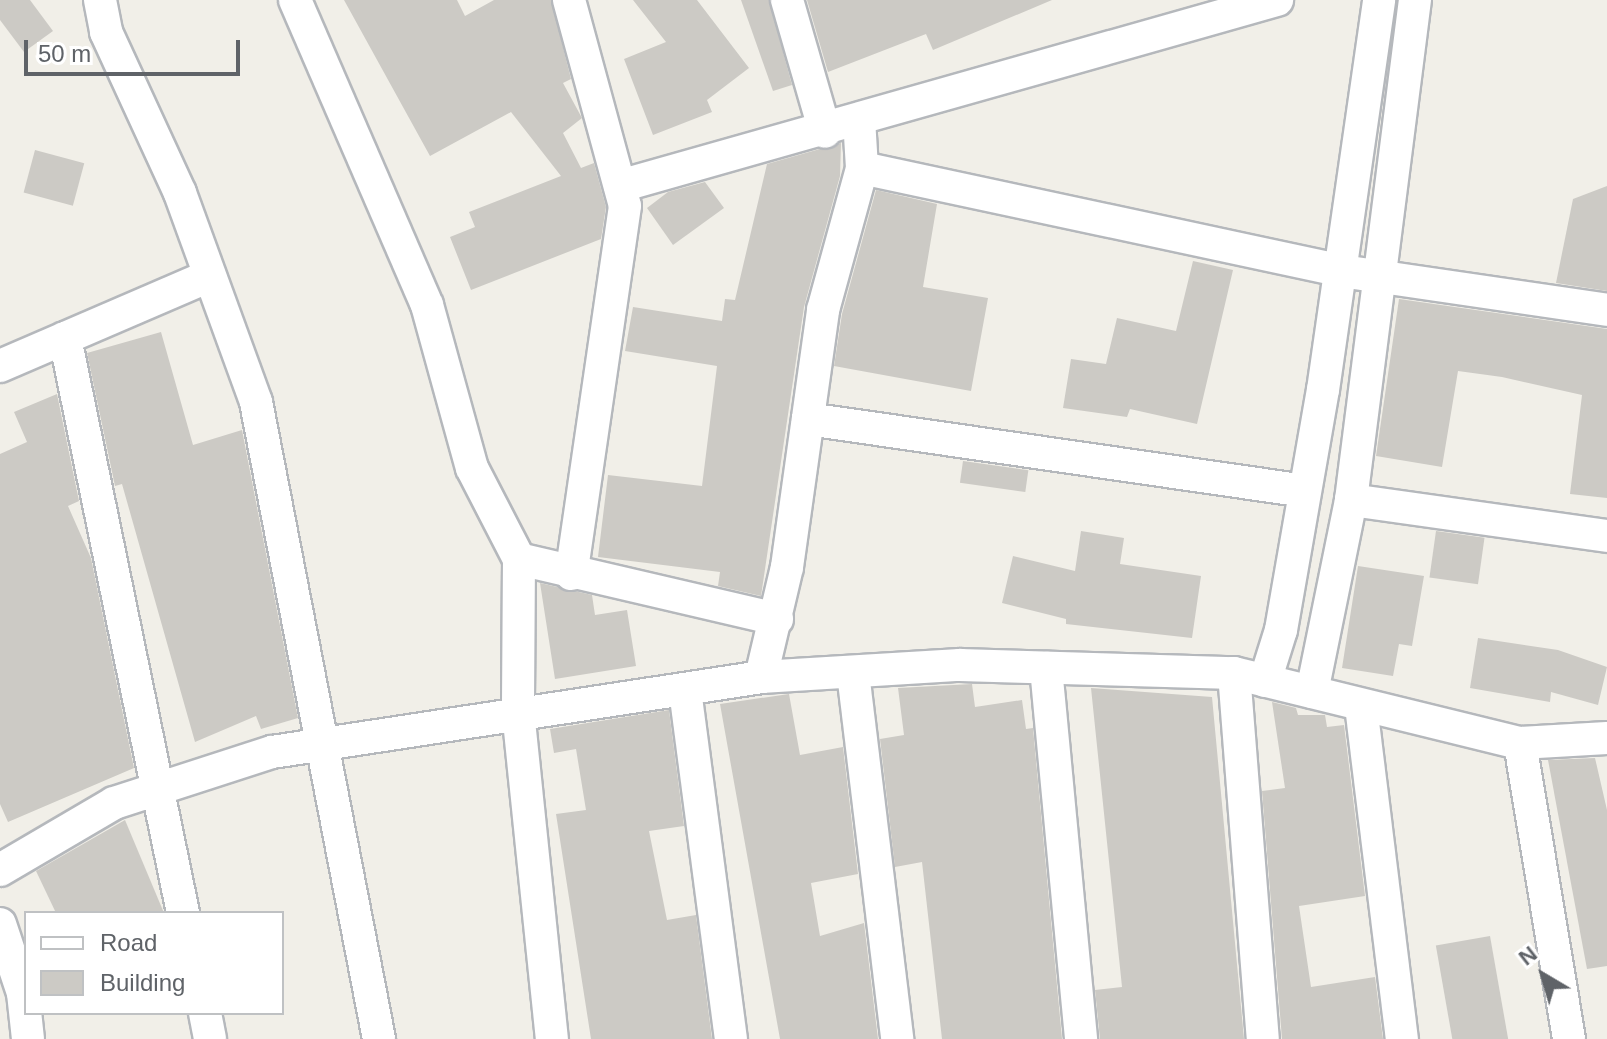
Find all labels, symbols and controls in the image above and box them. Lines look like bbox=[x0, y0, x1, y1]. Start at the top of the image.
scale bar bbox=[28, 24, 244, 74]
text: 50 m bbox=[38, 40, 91, 67]
legend bbox=[24, 911, 284, 1015]
text: Road bbox=[100, 929, 157, 956]
north arrow bbox=[1503, 935, 1583, 1015]
text: N bbox=[1514, 941, 1542, 970]
text: Building bbox=[100, 969, 185, 996]

